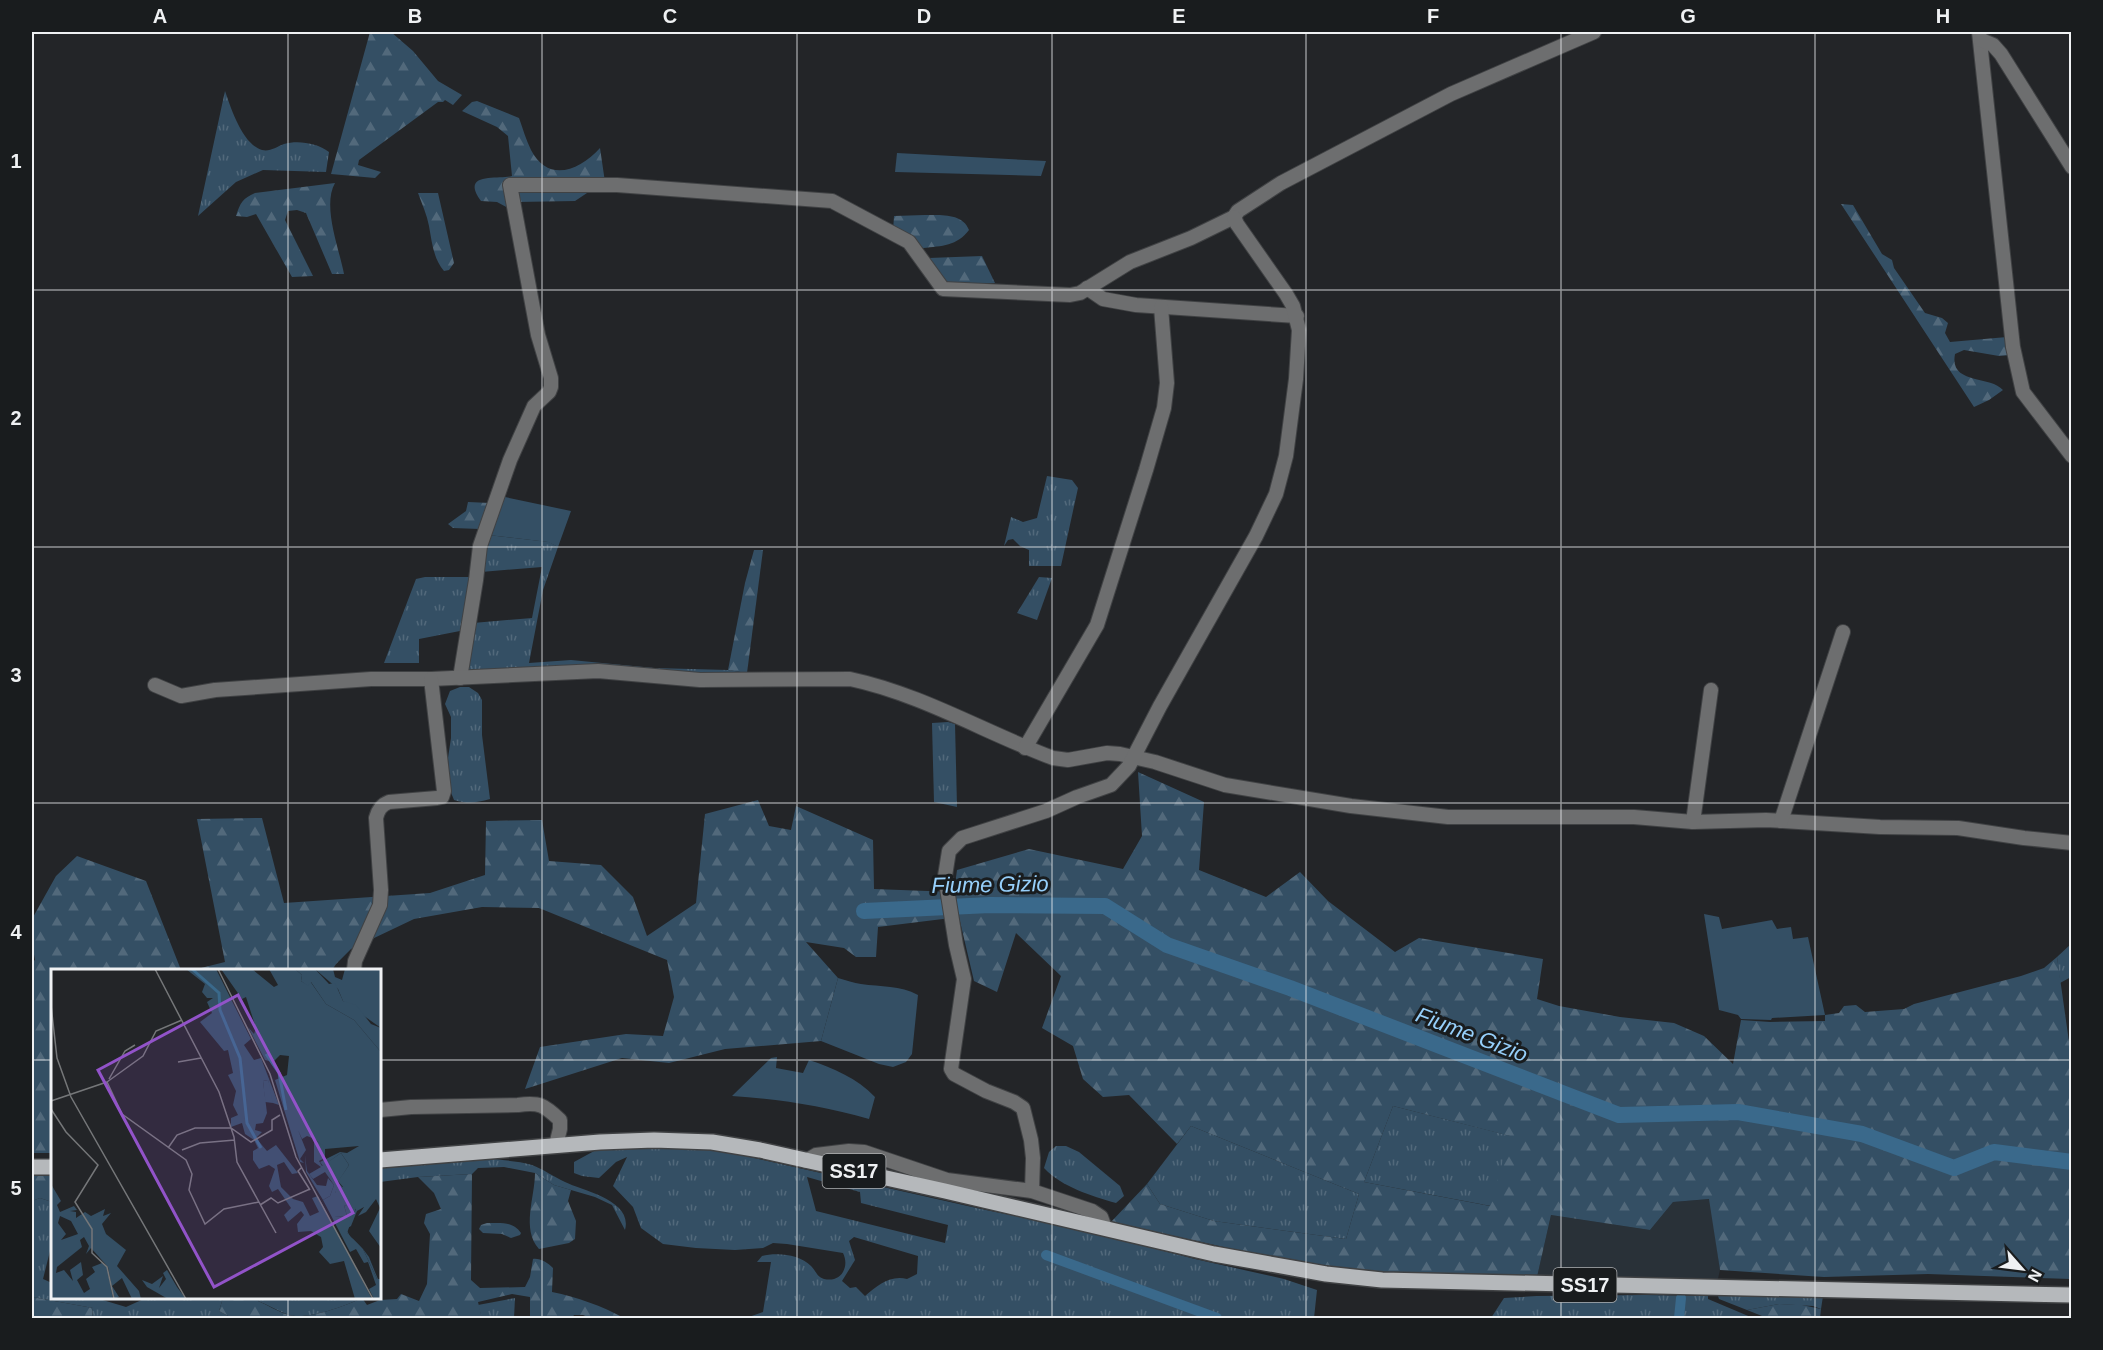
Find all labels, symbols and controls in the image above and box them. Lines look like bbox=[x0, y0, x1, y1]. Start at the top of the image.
text: A bbox=[153, 5, 167, 27]
text: B bbox=[408, 5, 422, 27]
text: C bbox=[663, 5, 677, 27]
text: D bbox=[917, 5, 931, 27]
text: E bbox=[1172, 5, 1186, 27]
text: F bbox=[1427, 5, 1439, 27]
text: G bbox=[1680, 5, 1696, 27]
text: H bbox=[1936, 5, 1950, 27]
text: 1 bbox=[10, 150, 22, 172]
text: 2 bbox=[10, 407, 22, 429]
text: 3 bbox=[10, 664, 22, 686]
water label: Fiume Gizio bbox=[931, 871, 1049, 898]
text: 4 bbox=[10, 921, 22, 943]
inset map bbox=[51, 969, 381, 1299]
water label: Fiume Gizio bbox=[1413, 1002, 1531, 1067]
road number: SS17 bbox=[822, 1154, 886, 1188]
text: 5 bbox=[10, 1177, 22, 1199]
north arrow bbox=[1992, 1239, 2052, 1299]
text: N bbox=[2025, 1267, 2045, 1285]
road number: SS17 bbox=[1554, 1268, 1616, 1302]

